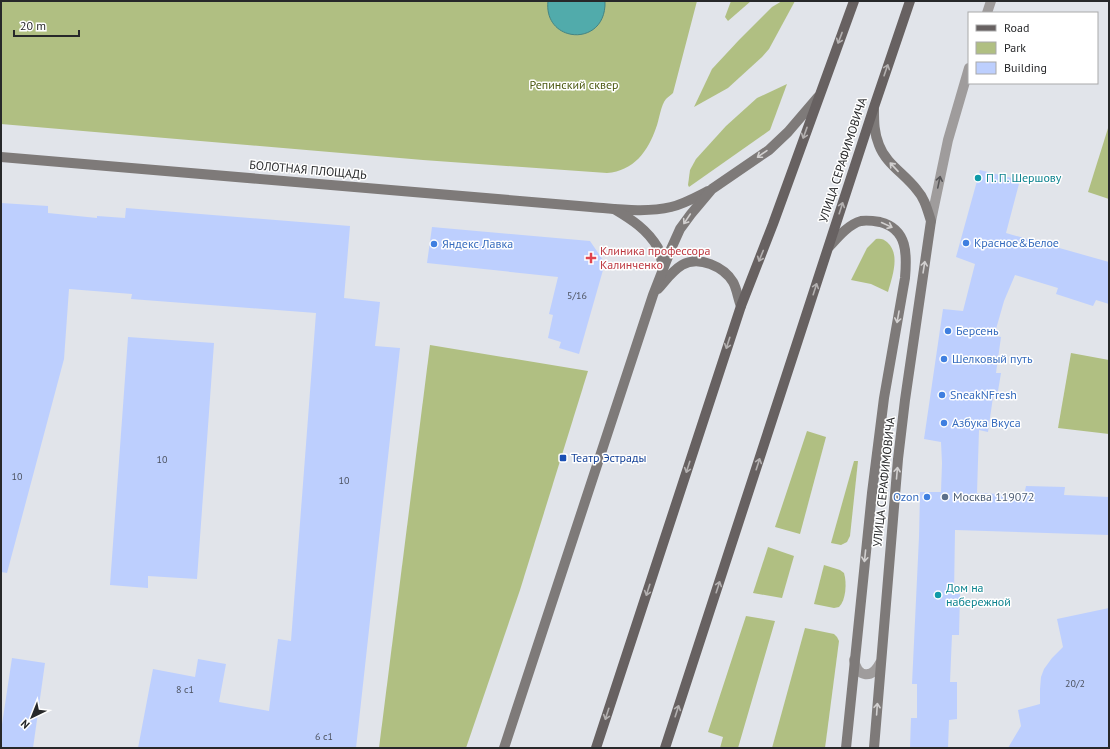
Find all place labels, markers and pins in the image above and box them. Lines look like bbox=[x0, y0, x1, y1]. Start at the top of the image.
place label: П. П. Шершову bbox=[986, 170, 1062, 185]
marker: П. П. Шершову bbox=[973, 173, 983, 183]
place label: Красное&Белое bbox=[974, 235, 1059, 250]
place label: Яндекс Лавка bbox=[442, 236, 513, 251]
marker: Красное&Белое bbox=[961, 238, 971, 248]
marker: Яндекс Лавка bbox=[429, 239, 439, 249]
place label: Клиника профессора Калинченко bbox=[600, 243, 710, 272]
marker: Клиника профессора Калинченко bbox=[585, 252, 597, 264]
place label: Берсень bbox=[956, 323, 999, 338]
marker: Берсень bbox=[943, 326, 953, 336]
place label: Шелковый путь bbox=[952, 351, 1033, 366]
marker: Шелковый путь bbox=[939, 354, 949, 364]
place label: SneakNFresh bbox=[950, 387, 1017, 402]
marker: SneakNFresh bbox=[937, 390, 947, 400]
place label: Азбука Вкуса bbox=[952, 415, 1021, 430]
marker: Азбука Вкуса bbox=[939, 418, 949, 428]
place label: Театр Эстрады bbox=[571, 450, 646, 465]
marker: Театр Эстрады bbox=[558, 453, 568, 463]
place label: Ozon bbox=[893, 489, 919, 504]
place label: Москва 119072 bbox=[953, 489, 1034, 504]
marker: Ozon bbox=[922, 492, 932, 502]
marker: Москва 119072 bbox=[940, 492, 950, 502]
place label: Дом на набережной bbox=[946, 580, 1011, 609]
marker: Дом на набережной bbox=[933, 590, 943, 600]

